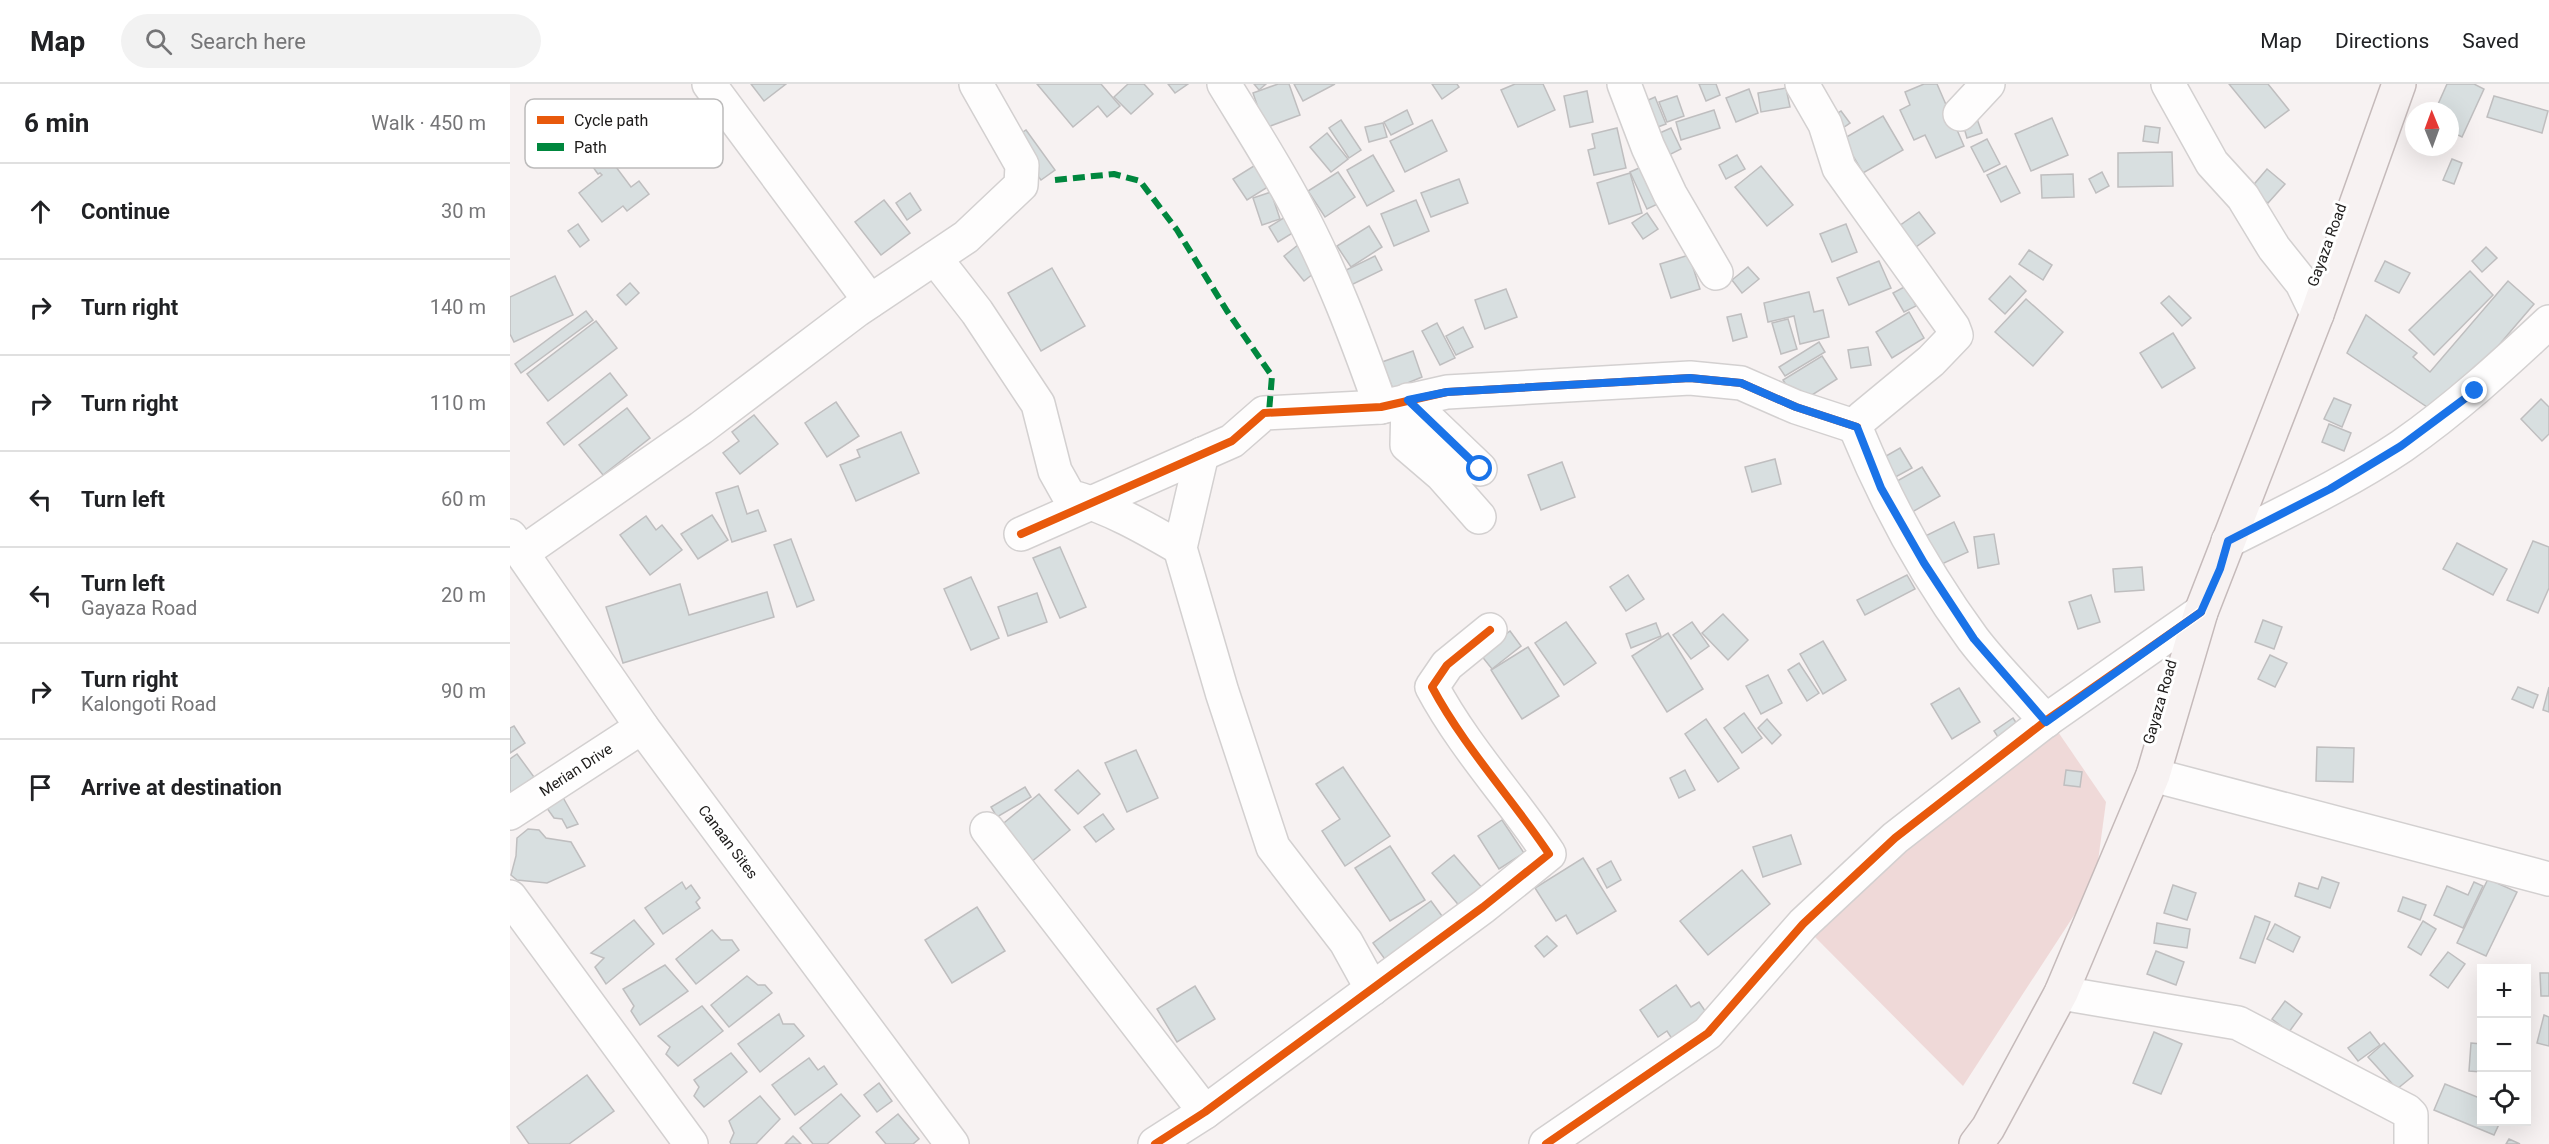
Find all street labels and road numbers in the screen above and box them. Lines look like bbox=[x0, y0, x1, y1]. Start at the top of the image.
street label: Gayaza Road bbox=[2304, 201, 2350, 289]
street label: Gayaza Road bbox=[2139, 658, 2181, 746]
street label: Merian Drive bbox=[536, 740, 616, 800]
street label: Canaan Sites bbox=[694, 802, 762, 882]

